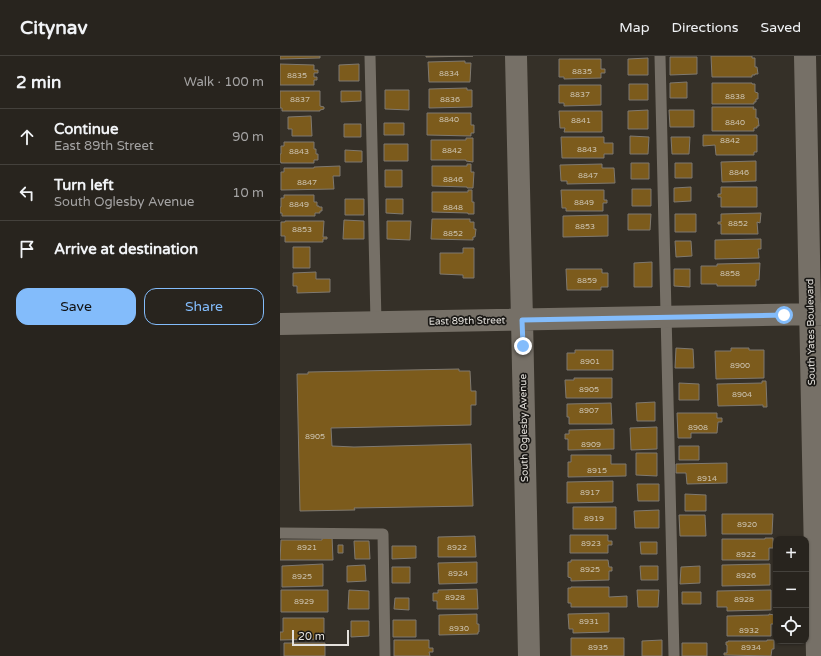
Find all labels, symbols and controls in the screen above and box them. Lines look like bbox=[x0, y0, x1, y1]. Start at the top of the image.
text: Citynav bbox=[20, 17, 87, 39]
text: Map bbox=[619, 19, 650, 36]
text: Directions bbox=[672, 19, 739, 36]
text: Saved bbox=[761, 19, 801, 36]
house number: 8835 bbox=[572, 67, 592, 76]
house number: 8834 bbox=[439, 69, 459, 78]
house number: 8835 bbox=[287, 71, 307, 80]
text: 2 min bbox=[16, 72, 61, 93]
text: Walk · 100 m bbox=[184, 74, 264, 90]
house number: 8837 bbox=[570, 90, 590, 99]
house number: 8838 bbox=[725, 92, 745, 101]
house number: 8837 bbox=[290, 95, 310, 104]
house number: 8836 bbox=[440, 95, 460, 104]
house number: 8840 bbox=[439, 115, 459, 124]
house number: 8841 bbox=[571, 116, 591, 125]
house number: 8840 bbox=[725, 118, 745, 127]
text: Continue bbox=[54, 120, 118, 138]
icon: ahead bbox=[16, 126, 38, 148]
text: 90 m bbox=[232, 129, 264, 145]
house number: 8842 bbox=[720, 136, 740, 145]
text: East 89th Street bbox=[54, 138, 154, 154]
house number: 8843 bbox=[577, 145, 597, 154]
house number: 8842 bbox=[442, 146, 462, 155]
house number: 8843 bbox=[289, 147, 309, 156]
house number: 8846 bbox=[729, 168, 749, 177]
house number: 8847 bbox=[578, 171, 598, 180]
house number: 8846 bbox=[443, 175, 463, 184]
text: Turn left bbox=[54, 176, 114, 194]
house number: 8847 bbox=[297, 178, 317, 187]
icon: left bbox=[16, 182, 38, 204]
text: 10 m bbox=[232, 185, 264, 201]
text: South Oglesby Avenue bbox=[54, 194, 194, 210]
house number: 8849 bbox=[574, 198, 594, 207]
house number: 8849 bbox=[289, 200, 309, 209]
house number: 8848 bbox=[443, 203, 463, 212]
house number: 8852 bbox=[728, 219, 748, 228]
house number: 8853 bbox=[575, 222, 595, 231]
house number: 8853 bbox=[292, 225, 312, 234]
house number: 8852 bbox=[443, 229, 463, 238]
icon: arrive bbox=[16, 238, 38, 260]
text: Arrive at destination bbox=[54, 240, 198, 258]
house number: 8858 bbox=[720, 269, 740, 278]
house number: 8859 bbox=[577, 276, 597, 285]
street label: South Yates Boulevard bbox=[804, 279, 818, 385]
button: Save bbox=[16, 288, 136, 325]
button: Share bbox=[144, 288, 264, 325]
route start bbox=[775, 306, 793, 324]
street label: East 89th Street bbox=[429, 314, 506, 328]
route end bbox=[514, 337, 532, 355]
house number: 8901 bbox=[580, 357, 600, 366]
house number: 8900 bbox=[730, 361, 750, 370]
street label: South Oglesby Avenue bbox=[517, 374, 531, 482]
house number: 8905 bbox=[579, 385, 599, 394]
house number: 8904 bbox=[732, 390, 752, 399]
house number: 8907 bbox=[579, 406, 599, 415]
house number: 8908 bbox=[688, 423, 708, 432]
house number: 8905 bbox=[305, 432, 325, 441]
house number: 8909 bbox=[581, 440, 601, 449]
house number: 8915 bbox=[587, 466, 607, 475]
house number: 8914 bbox=[697, 474, 717, 483]
house number: 8917 bbox=[580, 488, 600, 497]
house number: 8919 bbox=[584, 514, 604, 523]
house number: 8920 bbox=[737, 520, 757, 529]
map controls bbox=[773, 536, 809, 644]
button: + bbox=[773, 536, 809, 572]
house number: 8923 bbox=[581, 539, 601, 548]
house number: 8921 bbox=[297, 543, 317, 552]
house number: 8922 bbox=[447, 543, 467, 552]
house number: 8922 bbox=[736, 550, 756, 559]
house number: 8925 bbox=[580, 565, 600, 574]
house number: 8924 bbox=[448, 569, 468, 578]
house number: 8926 bbox=[736, 571, 756, 580]
house number: 8925 bbox=[292, 572, 312, 581]
button: − bbox=[773, 572, 809, 608]
house number: 8928 bbox=[445, 593, 465, 602]
house number: 8928 bbox=[734, 595, 754, 604]
house number: 8929 bbox=[294, 597, 314, 606]
button: locate bbox=[773, 608, 809, 644]
house number: 8931 bbox=[579, 617, 599, 626]
house number: 8930 bbox=[449, 624, 469, 633]
house number: 8932 bbox=[739, 626, 759, 635]
scale bar bbox=[292, 628, 349, 647]
text: 20 m bbox=[298, 630, 325, 643]
house number: 8935 bbox=[588, 643, 608, 652]
house number: 8934 bbox=[741, 643, 761, 652]

